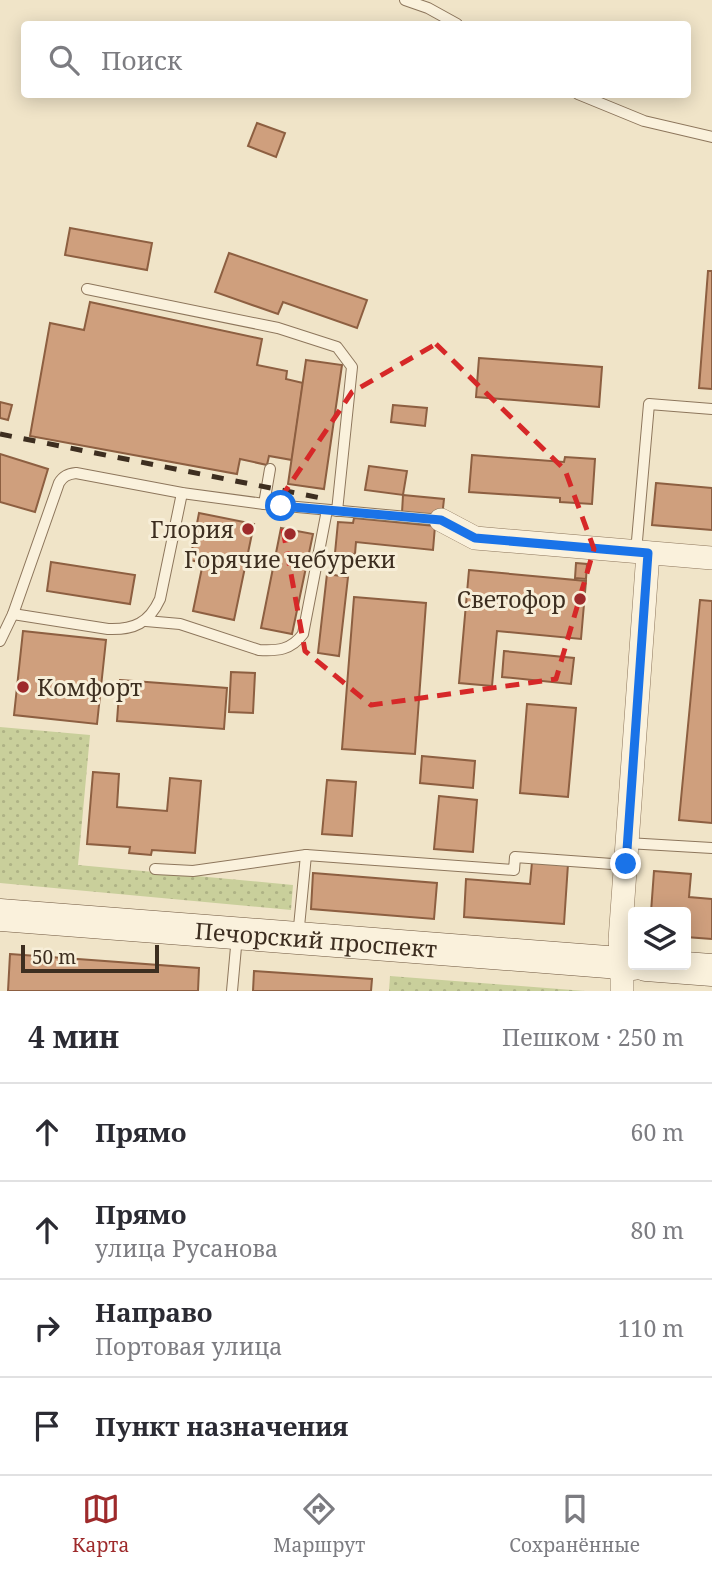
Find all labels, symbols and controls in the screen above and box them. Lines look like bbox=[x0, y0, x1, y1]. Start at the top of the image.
search box bbox=[21, 21, 691, 98]
icon: search bbox=[45, 41, 83, 79]
text: Поиск bbox=[101, 42, 182, 78]
route start bbox=[265, 490, 296, 521]
place label: Глория bbox=[150, 513, 234, 545]
marker: Глория bbox=[240, 521, 256, 537]
marker: Горячие чебуреки bbox=[282, 526, 298, 542]
place label: Горячие чебуреки bbox=[184, 543, 396, 575]
place label: Светофор bbox=[457, 583, 566, 615]
marker: Светофор bbox=[572, 591, 588, 607]
place label: Комфорт bbox=[37, 671, 142, 703]
marker: Комфорт bbox=[15, 679, 31, 695]
route end bbox=[610, 848, 641, 879]
map controls bbox=[628, 907, 691, 970]
button: layers bbox=[628, 907, 691, 970]
street label: Печорский проспект bbox=[194, 914, 438, 965]
scale bar bbox=[21, 942, 159, 974]
text: 50 m bbox=[32, 944, 76, 970]
text: 4 мин bbox=[28, 1016, 119, 1057]
text: Пешком · 250 m bbox=[502, 1021, 684, 1053]
icon: ahead bbox=[28, 1113, 66, 1151]
text: Прямо bbox=[95, 1114, 186, 1150]
text: 60 m bbox=[631, 1116, 684, 1148]
text: Прямо bbox=[95, 1196, 186, 1232]
icon: ahead bbox=[28, 1211, 66, 1249]
text: 80 m bbox=[631, 1214, 684, 1246]
text: улица Русанова bbox=[95, 1232, 278, 1264]
text: Направо bbox=[95, 1294, 213, 1330]
icon: right bbox=[28, 1309, 66, 1347]
text: 110 m bbox=[618, 1312, 684, 1344]
text: Портовая улица bbox=[95, 1330, 282, 1362]
icon: arrive bbox=[28, 1407, 66, 1445]
text: Пункт назначения bbox=[95, 1408, 348, 1444]
tab: Карта bbox=[72, 1490, 129, 1558]
tab: Маршрут bbox=[273, 1490, 365, 1558]
tab: Сохранённые bbox=[509, 1490, 640, 1558]

